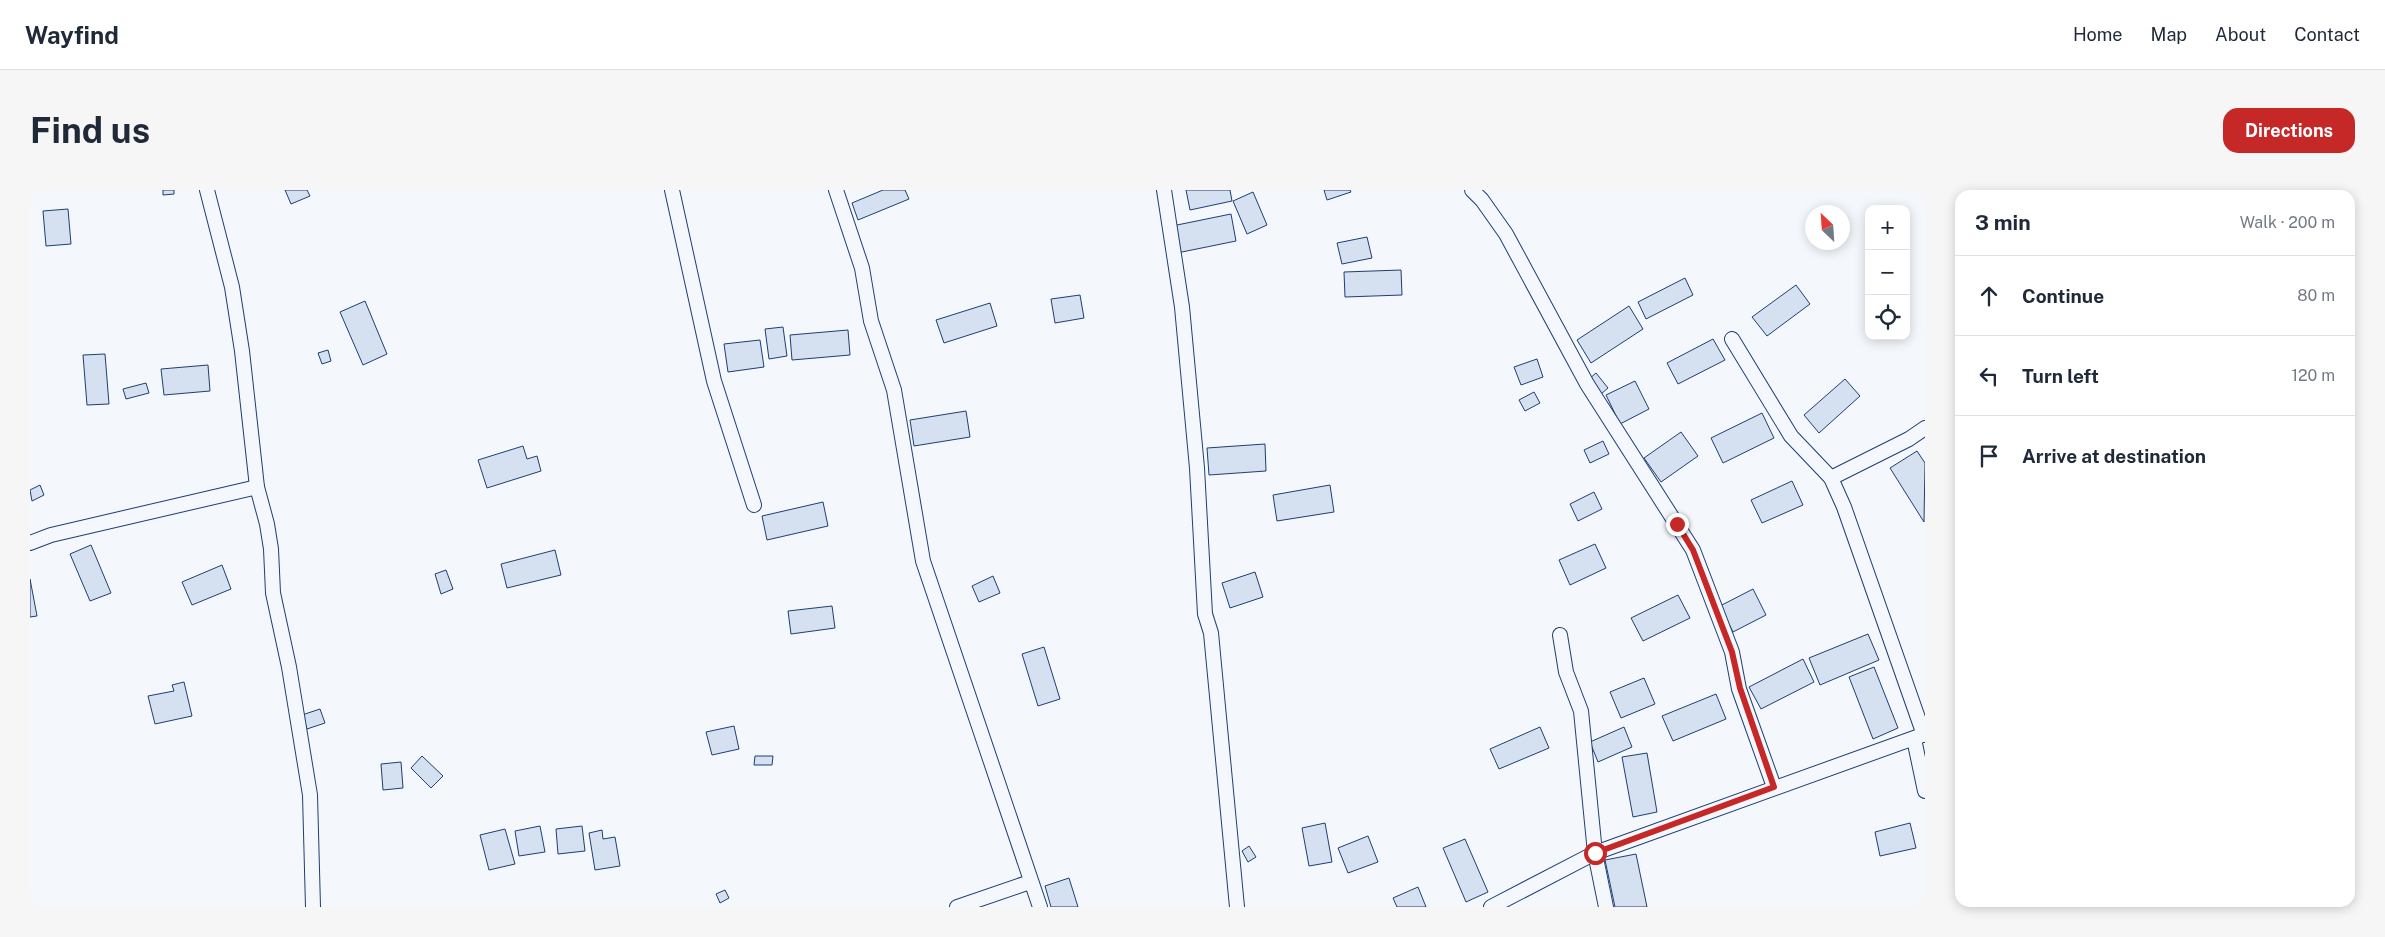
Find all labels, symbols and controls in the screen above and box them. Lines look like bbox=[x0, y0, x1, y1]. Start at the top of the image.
text: Wayfind bbox=[25, 21, 119, 49]
text: Home bbox=[2073, 24, 2123, 45]
text: Map bbox=[2151, 24, 2187, 45]
text: About bbox=[2215, 24, 2266, 45]
text: Contact bbox=[2294, 24, 2360, 45]
button: Directions bbox=[2223, 108, 2355, 153]
text: Find us bbox=[30, 110, 150, 151]
north arrow bbox=[1805, 205, 1850, 250]
map controls bbox=[1865, 205, 1910, 340]
button: + bbox=[1865, 205, 1910, 250]
text: 3 min bbox=[1975, 210, 2031, 235]
text: Walk · 200 m bbox=[2240, 213, 2335, 232]
button: − bbox=[1865, 250, 1910, 295]
icon: ahead bbox=[1975, 282, 2003, 310]
text: Continue bbox=[2022, 285, 2104, 307]
text: 80 m bbox=[2297, 286, 2335, 305]
button: locate bbox=[1865, 295, 1910, 340]
icon: left bbox=[1975, 362, 2003, 390]
text: Turn left bbox=[2022, 365, 2099, 387]
text: 120 m bbox=[2291, 366, 2335, 385]
icon: arrive bbox=[1975, 442, 2003, 470]
text: Arrive at destination bbox=[2022, 445, 2206, 467]
route end bbox=[1666, 513, 1689, 536]
route start bbox=[1584, 842, 1607, 865]

